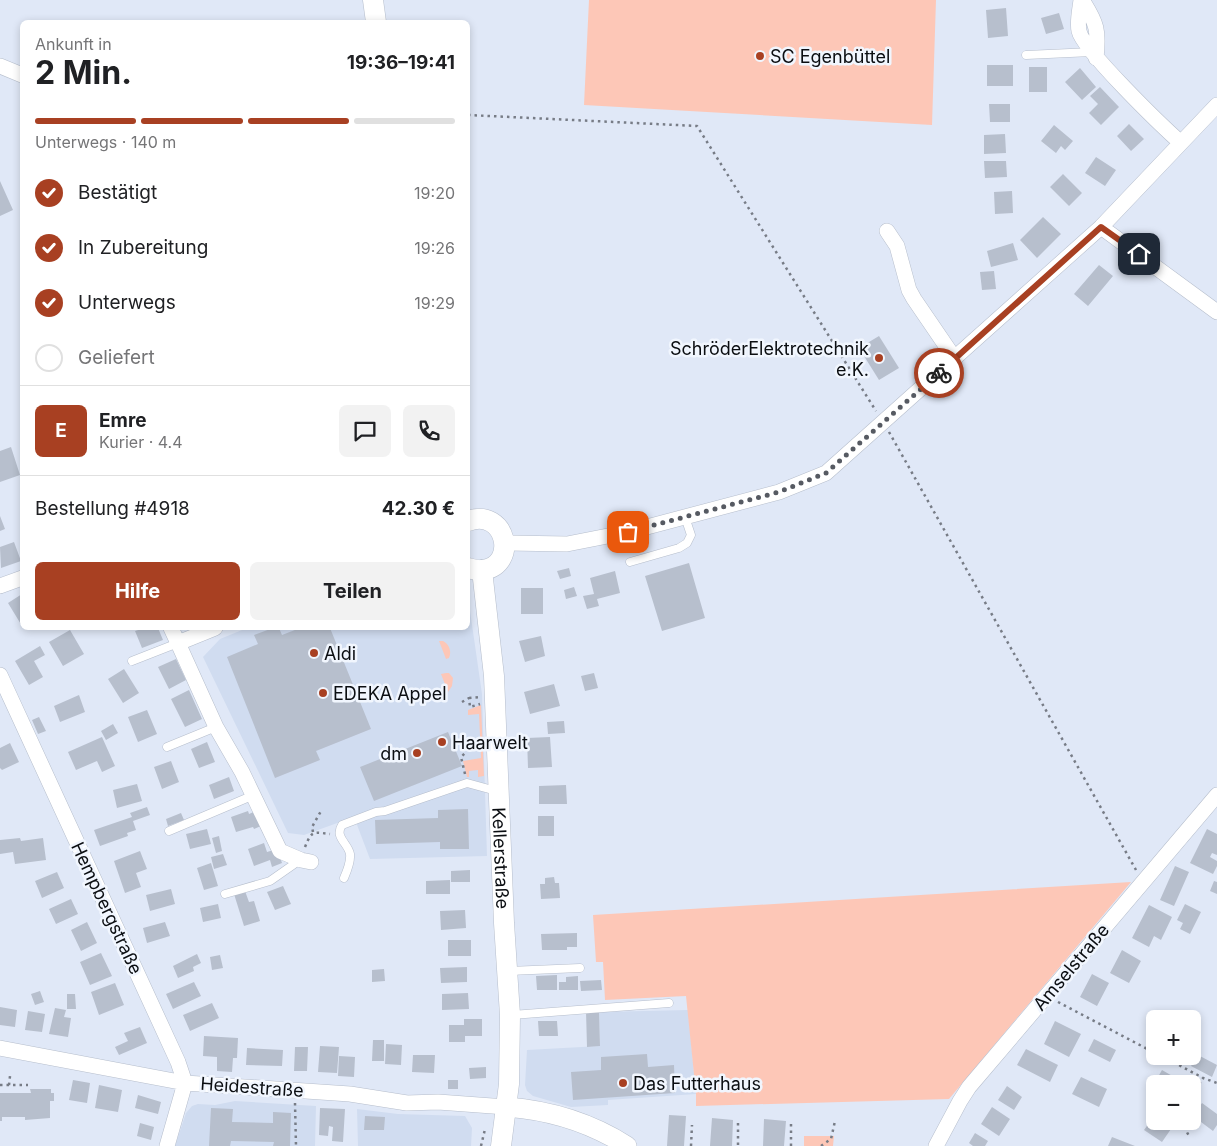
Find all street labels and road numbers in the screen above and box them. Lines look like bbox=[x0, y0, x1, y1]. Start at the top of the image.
street label: Kellerstraße bbox=[489, 807, 514, 909]
street label: Hempbergstraße bbox=[67, 839, 147, 977]
street label: Amselstraße bbox=[1029, 919, 1113, 1015]
street label: Heidestraße bbox=[200, 1073, 304, 1101]

